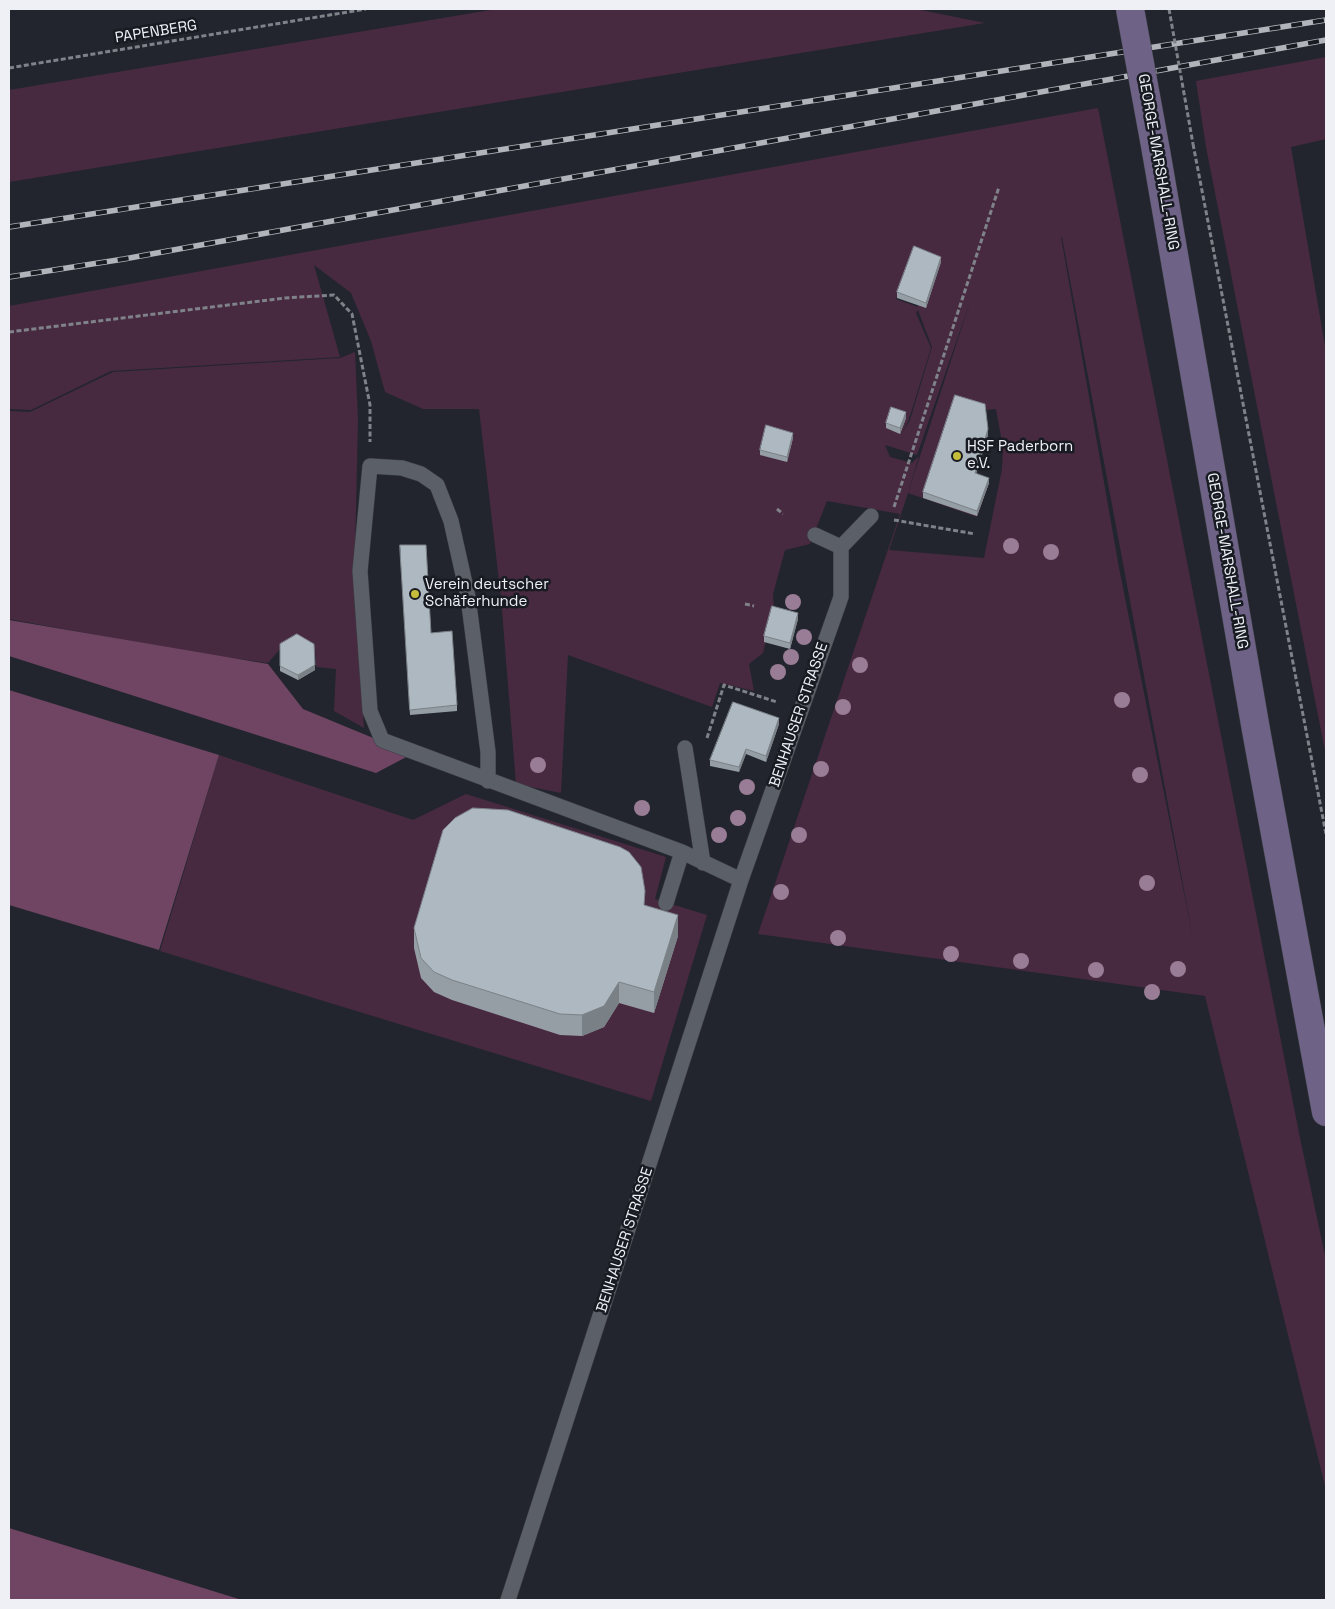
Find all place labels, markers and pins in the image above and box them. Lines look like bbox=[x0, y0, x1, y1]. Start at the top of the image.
place label: HSF Paderborn e.V. bbox=[967, 438, 1073, 473]
marker: HSF Paderborn e.V. bbox=[951, 450, 963, 462]
place label: Verein deutscher Schäferhunde bbox=[425, 576, 549, 611]
marker: Verein deutscher Schäferhunde bbox=[409, 588, 421, 600]

